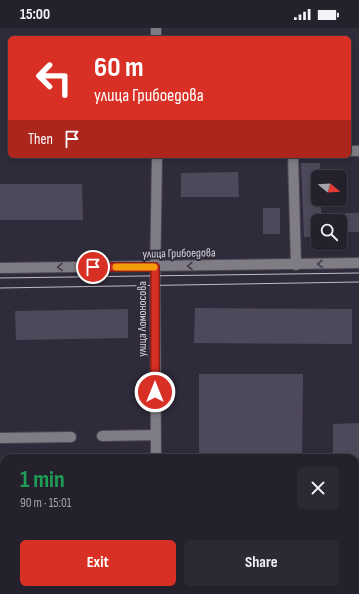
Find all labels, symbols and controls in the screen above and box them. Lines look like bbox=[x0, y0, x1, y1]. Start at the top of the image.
text: 15:00 bbox=[20, 5, 50, 24]
text: 60 m bbox=[94, 51, 143, 84]
icon: left bbox=[28, 52, 80, 104]
text: улица Грибоедова bbox=[94, 85, 204, 106]
icon: arrive bbox=[61, 128, 83, 150]
text: Then bbox=[28, 130, 53, 149]
north arrow bbox=[311, 170, 347, 206]
map controls bbox=[311, 170, 347, 250]
button: search bbox=[311, 214, 347, 250]
street label: улица Грибоедова bbox=[142, 245, 216, 262]
pin bbox=[76, 250, 110, 284]
icon: arrive bbox=[82, 256, 104, 278]
one-way arrow bbox=[317, 260, 323, 268]
one-way arrow bbox=[187, 262, 193, 270]
one-way arrow bbox=[57, 263, 63, 272]
street label: улица Ломоносова bbox=[135, 281, 150, 357]
position arrow bbox=[134, 371, 176, 413]
text: 1 min bbox=[20, 465, 65, 494]
button: close bbox=[297, 467, 339, 509]
text: 90 m · 15:01 bbox=[20, 495, 71, 511]
button: Exit bbox=[20, 540, 176, 586]
button: Share bbox=[184, 540, 339, 586]

